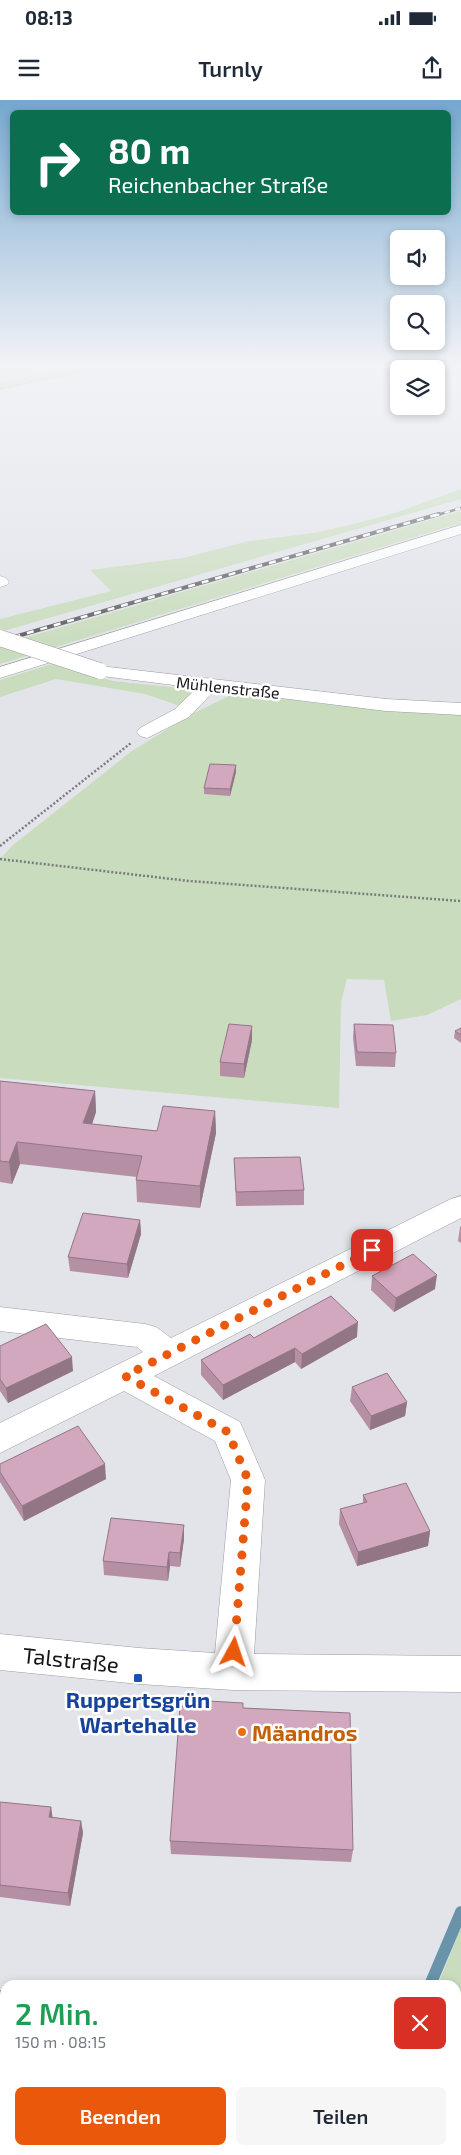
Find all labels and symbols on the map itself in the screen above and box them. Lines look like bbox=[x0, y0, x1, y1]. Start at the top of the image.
street label: Mühlenstraße bbox=[175, 672, 281, 702]
pin bbox=[351, 1229, 393, 1271]
position arrow bbox=[207, 1625, 259, 1677]
street label: Talstraße bbox=[22, 1641, 120, 1677]
marker: Ruppertsgrün Wartehalle bbox=[132, 1672, 144, 1684]
place label: Ruppertsgrün Wartehalle bbox=[66, 1686, 210, 1737]
place label: Mäandros bbox=[252, 1719, 357, 1745]
marker: Mäandros bbox=[236, 1726, 248, 1738]

